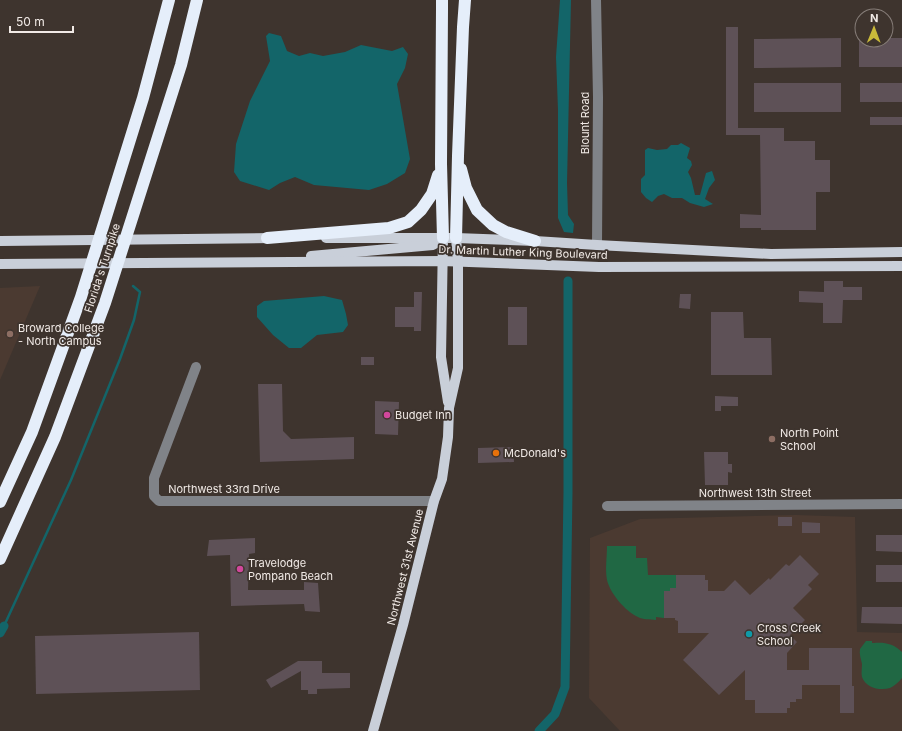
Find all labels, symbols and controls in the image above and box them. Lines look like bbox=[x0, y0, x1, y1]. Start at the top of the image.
scale bar bbox=[10, 8, 73, 34]
north arrow bbox=[854, 8, 894, 48]
text: N bbox=[870, 11, 878, 25]
text: 50 m bbox=[16, 14, 45, 29]
street label: Blount Road bbox=[578, 92, 592, 154]
street label: Florida's Turnpike bbox=[81, 222, 123, 314]
street label: Dr. Martin Luther King Boulevard bbox=[438, 242, 608, 262]
place label: Broward College - North Campus bbox=[18, 321, 104, 348]
marker: Broward College - North Campus bbox=[5, 329, 15, 339]
place label: Budget Inn bbox=[395, 408, 451, 422]
marker: Budget Inn bbox=[382, 410, 392, 420]
place label: North Point School bbox=[780, 426, 839, 453]
marker: North Point School bbox=[767, 434, 777, 444]
place label: McDonald's bbox=[504, 446, 566, 460]
marker: McDonald's bbox=[491, 448, 501, 458]
street label: Northwest 33rd Drive bbox=[168, 482, 280, 496]
street label: Northwest 13th Street bbox=[699, 486, 812, 500]
street label: Northwest 31st Avenue bbox=[384, 507, 426, 627]
place label: Travelodge Pompano Beach bbox=[248, 556, 333, 583]
marker: Travelodge Pompano Beach bbox=[235, 564, 245, 574]
place label: Cross Creek School bbox=[757, 621, 821, 648]
marker: Cross Creek School bbox=[744, 629, 754, 639]

